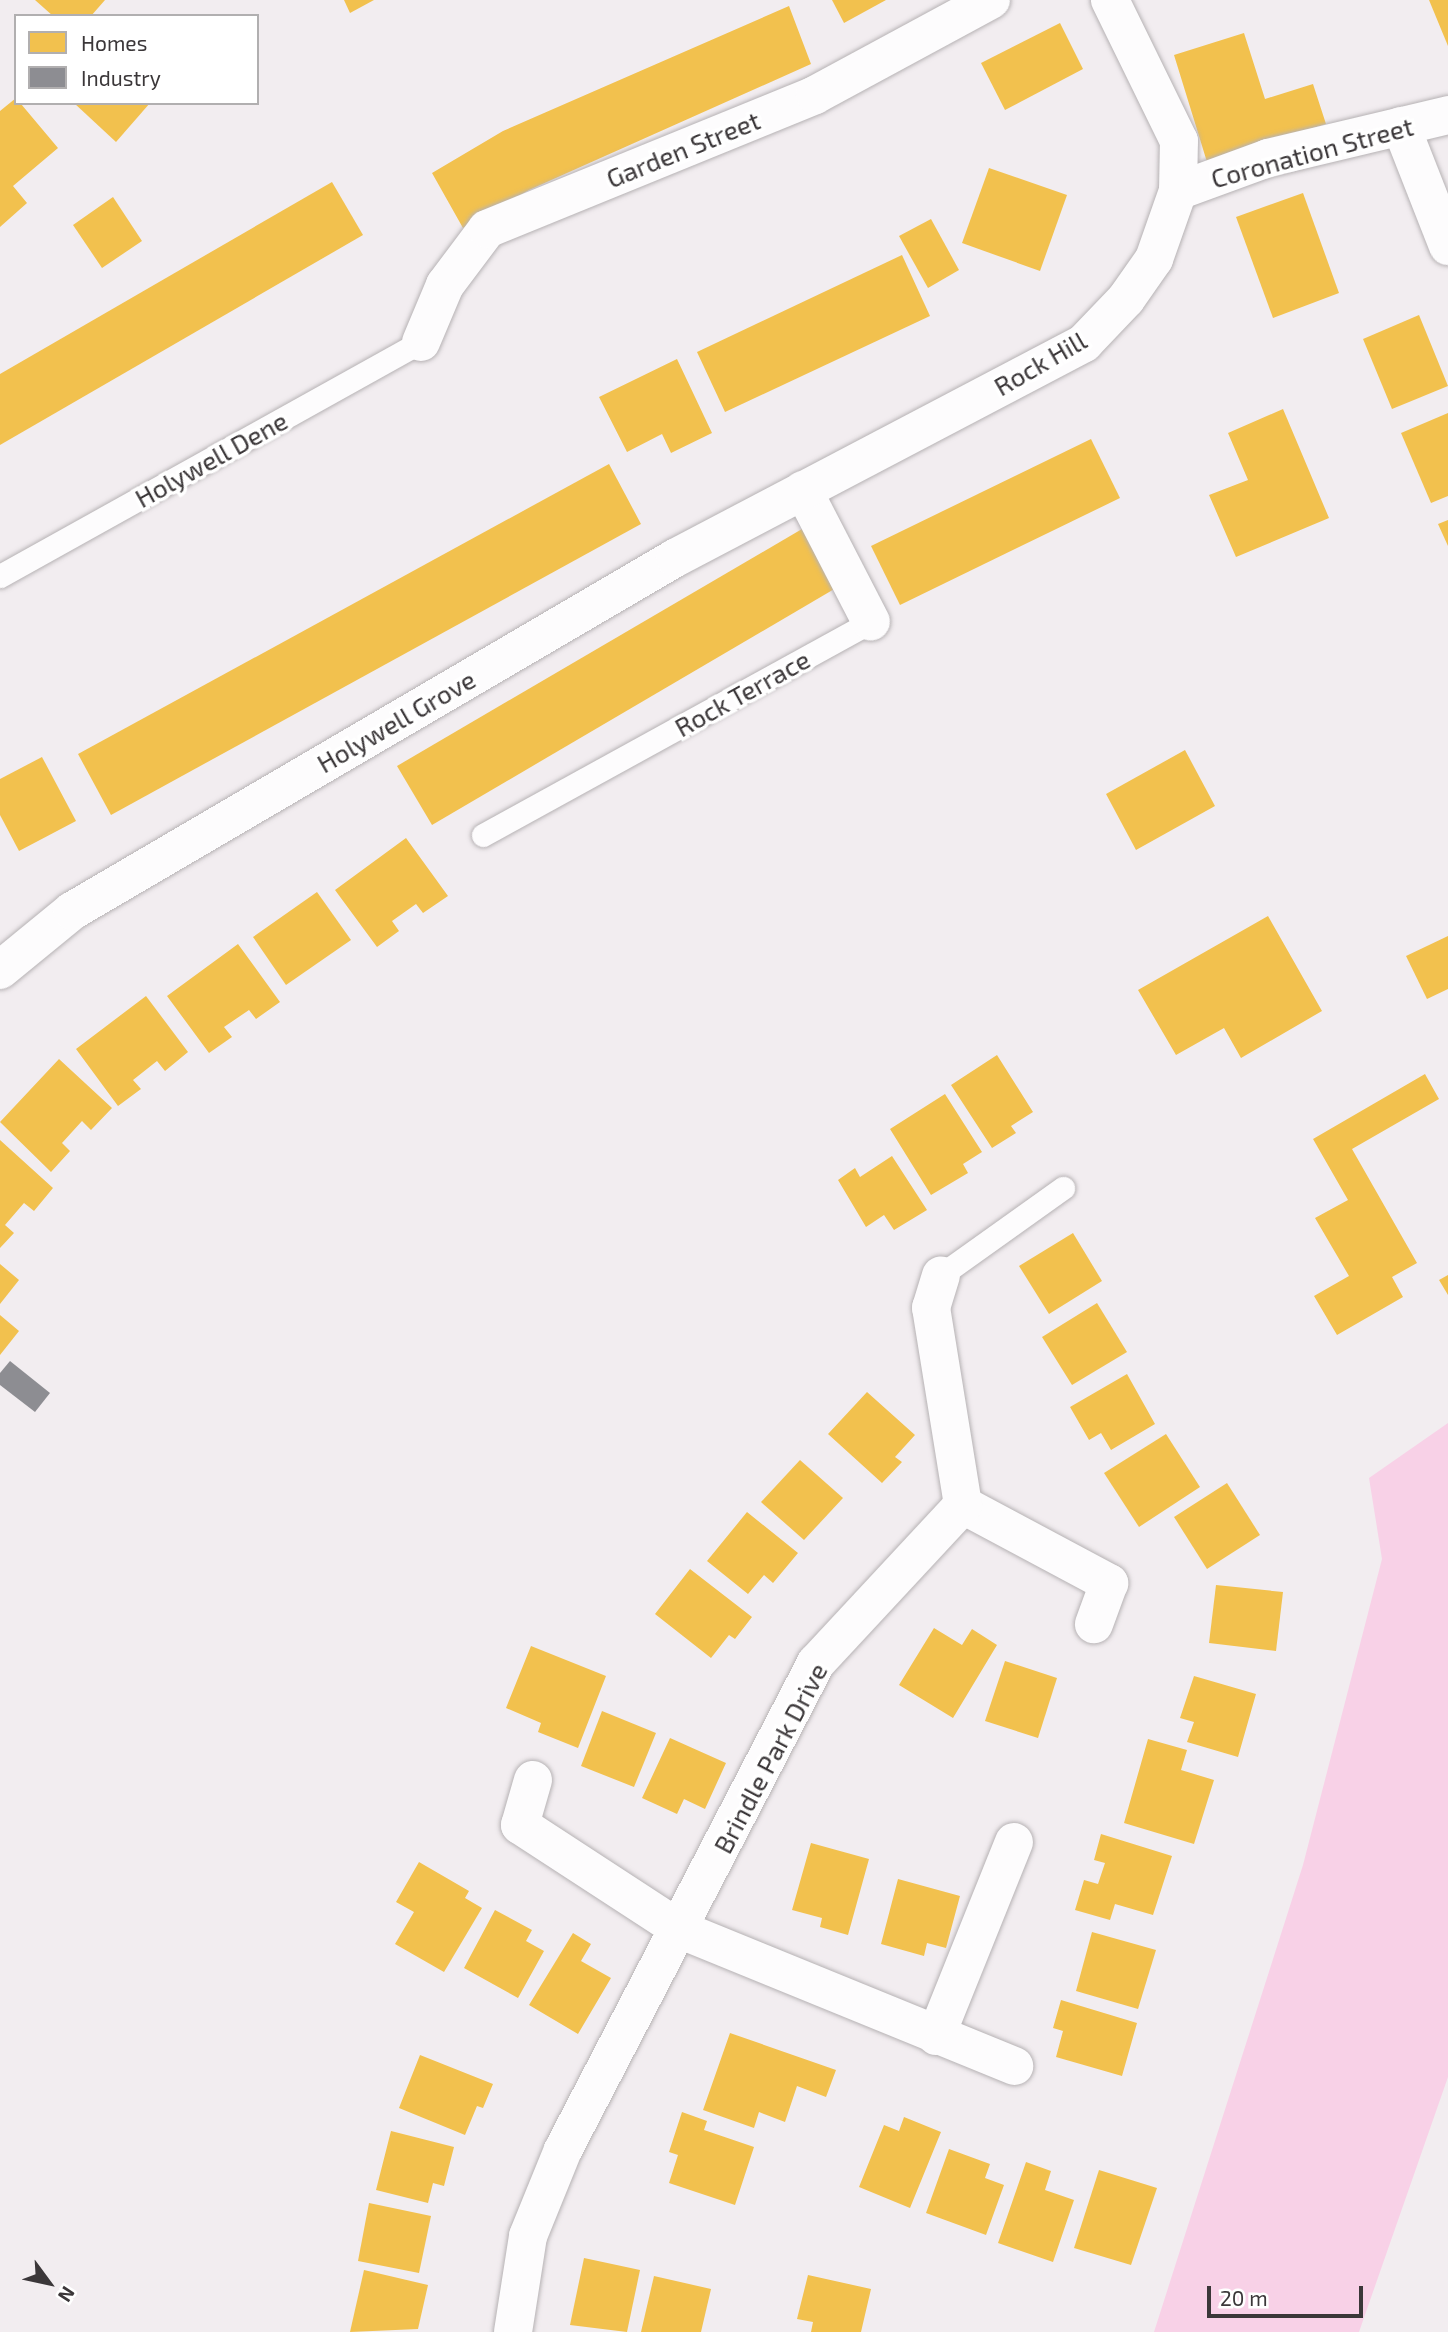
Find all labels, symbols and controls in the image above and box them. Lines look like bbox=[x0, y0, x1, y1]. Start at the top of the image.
legend bbox=[14, 14, 259, 105]
text: Homes bbox=[81, 30, 147, 55]
text: Industry bbox=[81, 65, 161, 90]
street label: Garden Street bbox=[602, 104, 764, 194]
street label: Coronation Street bbox=[1207, 110, 1417, 194]
street label: Rock Hill bbox=[988, 324, 1092, 402]
street label: Holywell Dene bbox=[129, 404, 293, 514]
street label: Rock Terrace bbox=[669, 643, 815, 743]
street label: Holywell Grove bbox=[311, 663, 481, 779]
street label: Brindle Park Drive bbox=[707, 1657, 833, 1859]
north arrow bbox=[14, 2248, 84, 2318]
scale bar bbox=[1210, 2272, 1366, 2316]
text: N bbox=[54, 2283, 80, 2307]
text: 20 m bbox=[1220, 2285, 1268, 2310]

